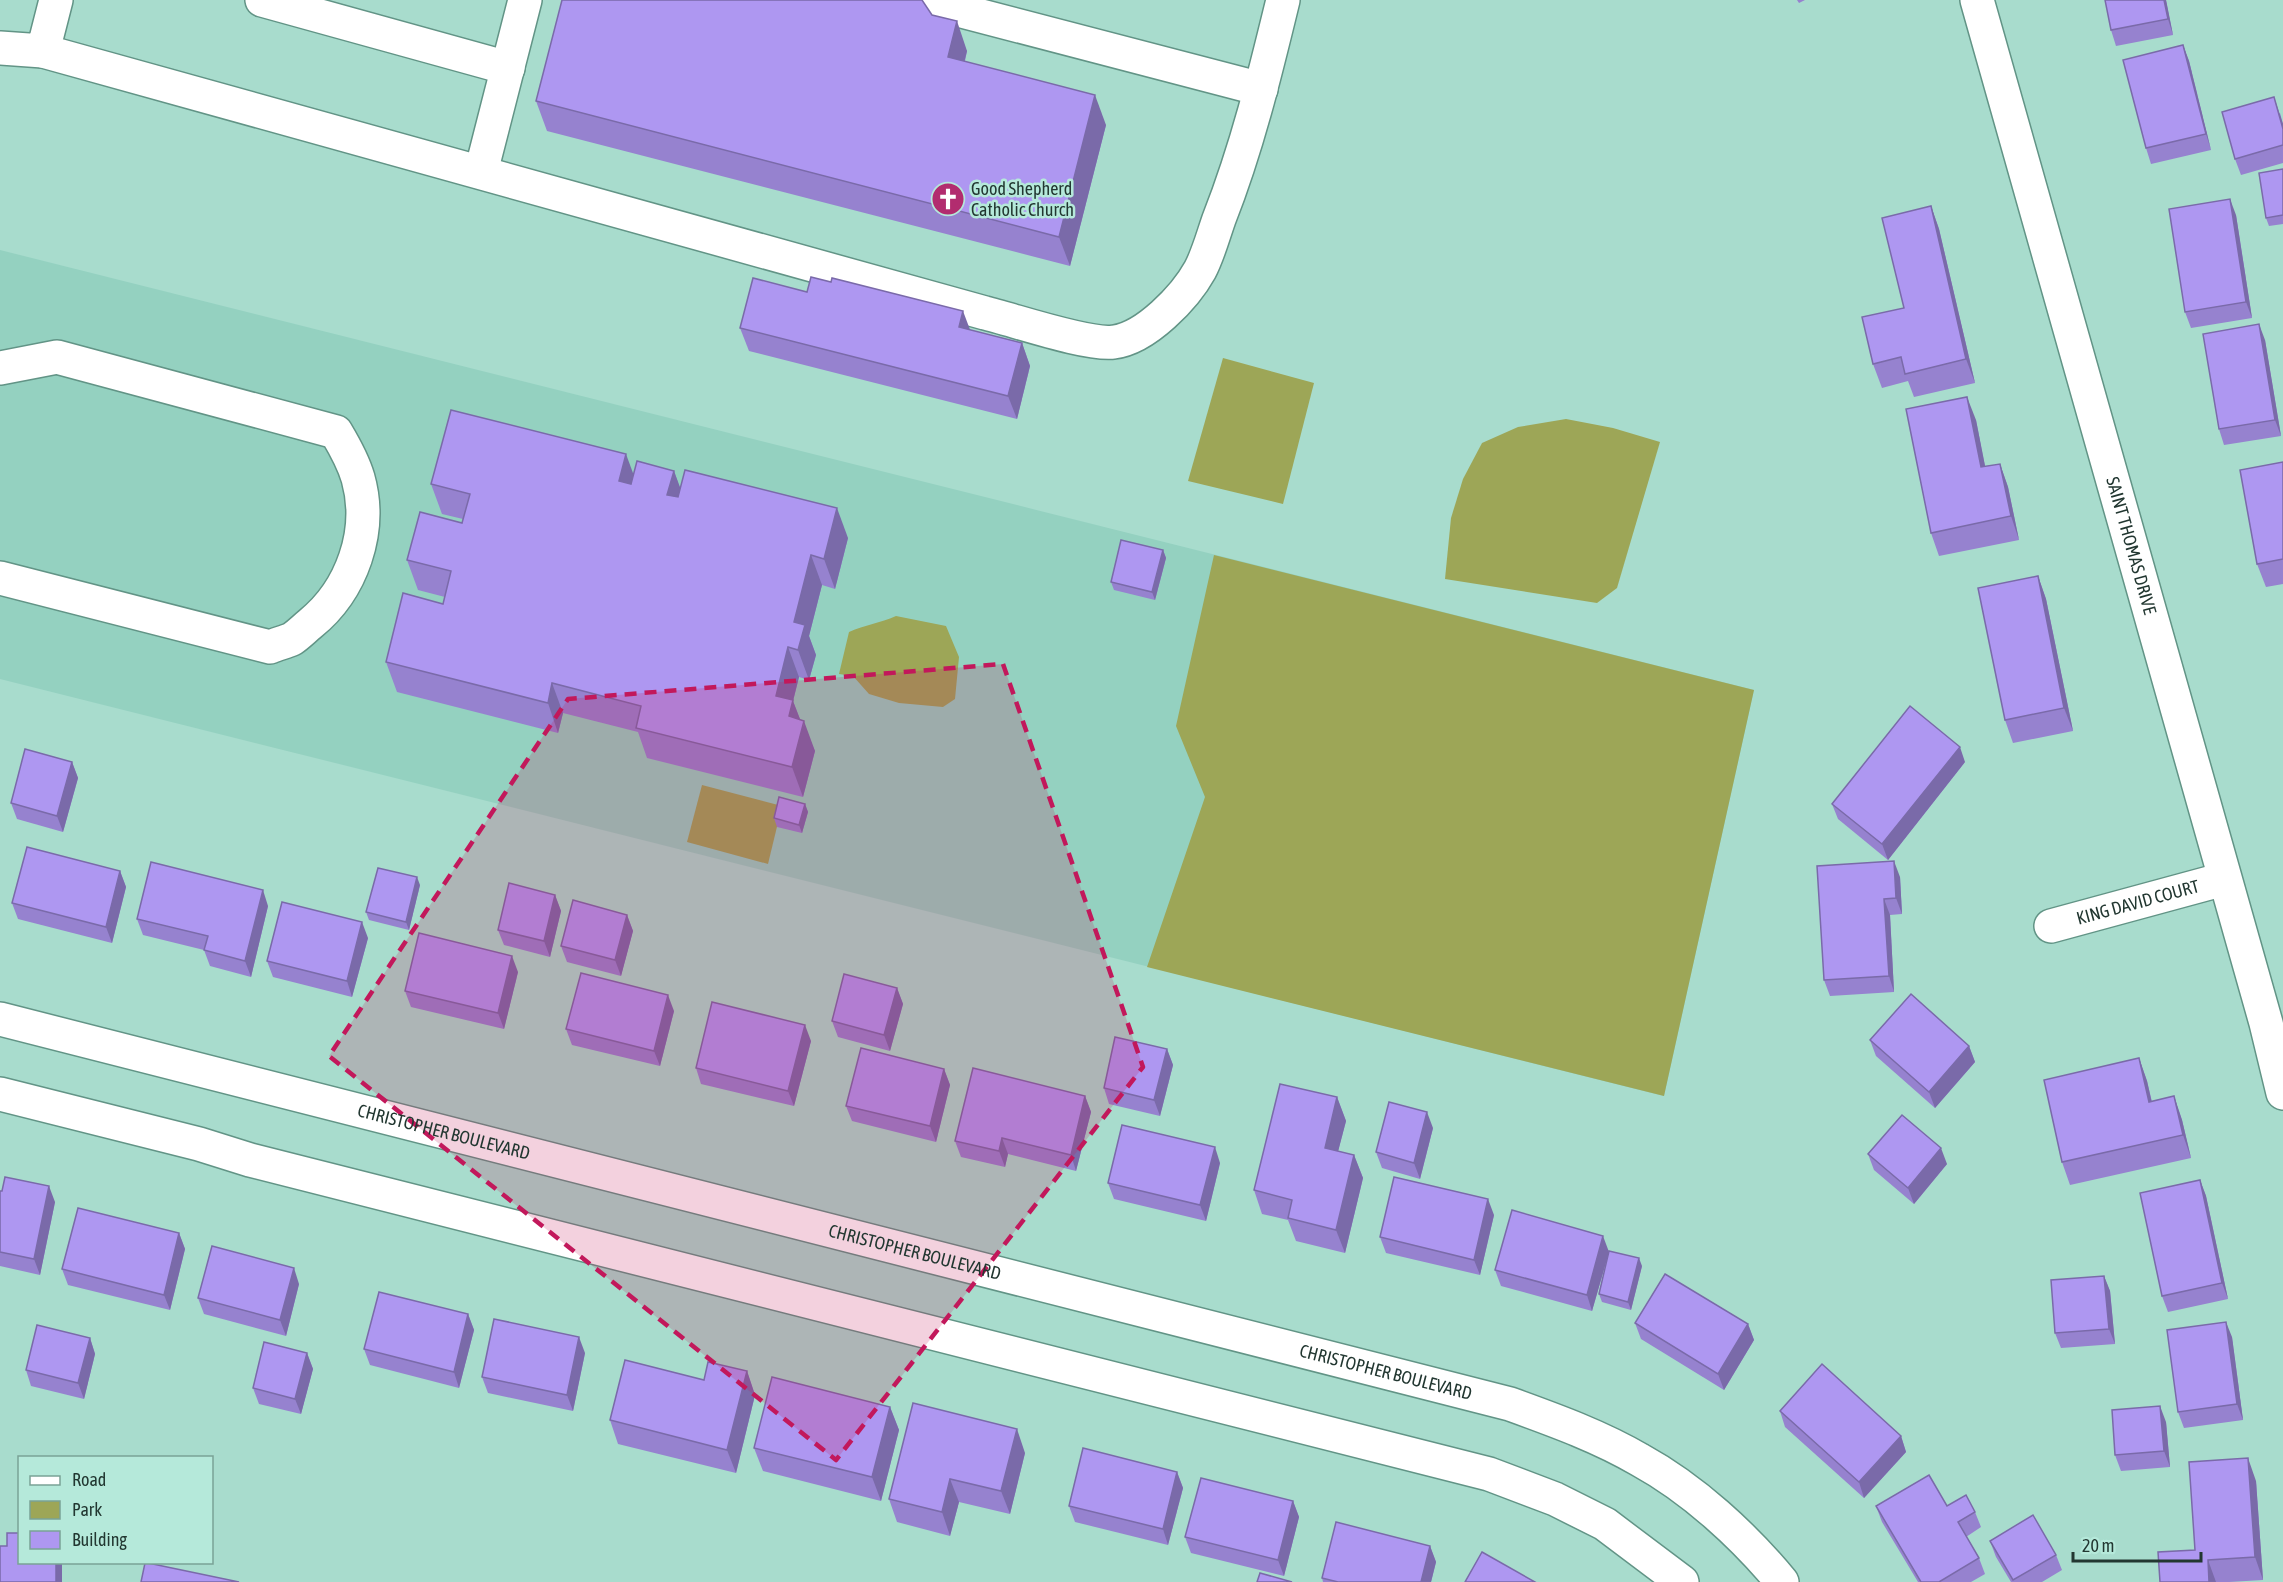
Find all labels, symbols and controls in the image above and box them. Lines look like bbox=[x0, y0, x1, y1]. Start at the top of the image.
place label: Good Shepherd Catholic Church bbox=[971, 178, 1074, 220]
church icon: Good Shepherd Catholic Church bbox=[930, 181, 966, 217]
street label: SAINT THOMAS DRIVE bbox=[2102, 474, 2161, 617]
street label: KING DAVID COURT bbox=[2074, 875, 2202, 929]
street label: CHRISTOPHER BOULEVARD bbox=[356, 1100, 532, 1164]
street label: CHRISTOPHER BOULEVARD bbox=[827, 1220, 1003, 1284]
street label: CHRISTOPHER BOULEVARD bbox=[1297, 1340, 1474, 1404]
legend bbox=[18, 1456, 213, 1564]
text: Road bbox=[72, 1469, 106, 1490]
text: Park bbox=[72, 1499, 102, 1520]
scale bar bbox=[2073, 1525, 2200, 1563]
text: Building bbox=[72, 1529, 127, 1550]
text: 20 m bbox=[2082, 1535, 2114, 1556]

